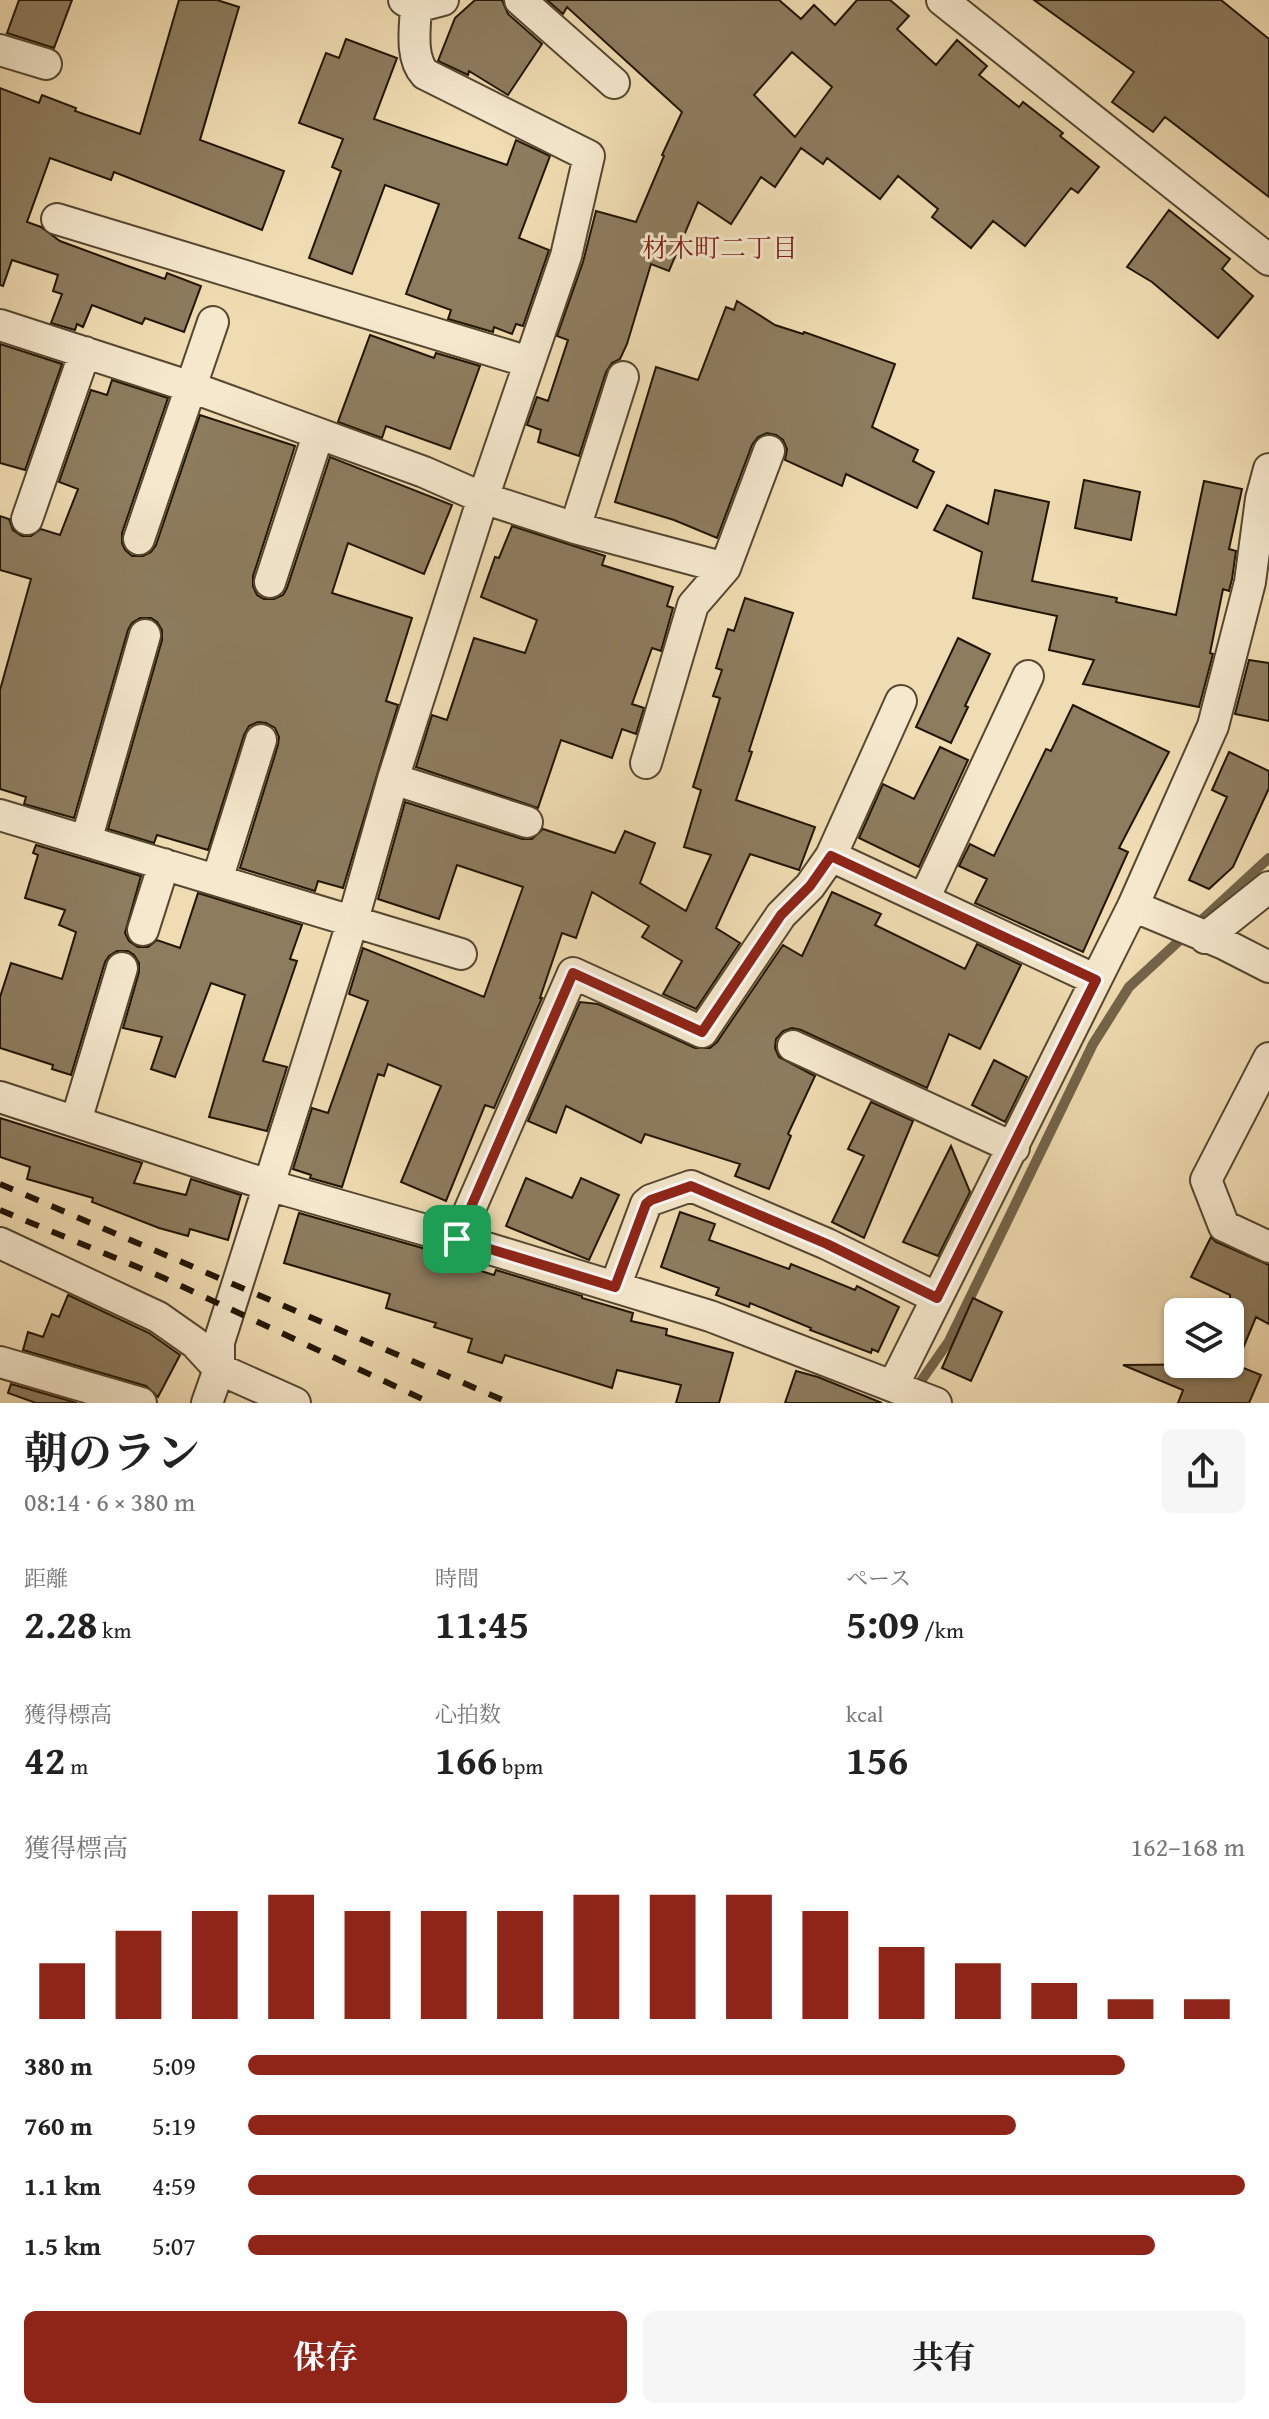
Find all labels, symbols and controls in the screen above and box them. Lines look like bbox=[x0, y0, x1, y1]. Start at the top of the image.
district label: 材木町二丁目 bbox=[642, 228, 798, 267]
pin bbox=[423, 1205, 491, 1273]
icon: arrive bbox=[435, 1217, 479, 1261]
map controls bbox=[1164, 1298, 1244, 1378]
button: layers bbox=[1164, 1298, 1244, 1378]
text: 朝のラン bbox=[24, 1420, 200, 1484]
button: share bbox=[1161, 1429, 1245, 1513]
text: 08:14 · 6 × 380 m bbox=[24, 1482, 195, 1521]
text: 距離 bbox=[24, 1562, 68, 1594]
text: 時間 bbox=[435, 1562, 479, 1594]
text: ペース bbox=[846, 1562, 911, 1594]
text: 2.28 bbox=[24, 1594, 97, 1653]
text: 11:45 bbox=[435, 1594, 529, 1653]
text: 5:09 bbox=[846, 1594, 919, 1653]
text: km bbox=[97, 1614, 131, 1646]
text: /km bbox=[919, 1614, 964, 1646]
text: 獲得標高 bbox=[24, 1698, 112, 1730]
text: 心拍数 bbox=[435, 1698, 501, 1730]
text: kcal bbox=[846, 1698, 884, 1730]
text: 42 bbox=[24, 1730, 65, 1789]
text: 166 bbox=[435, 1730, 497, 1789]
text: 156 bbox=[846, 1730, 908, 1789]
text: m bbox=[65, 1750, 88, 1782]
text: bpm bbox=[497, 1750, 543, 1782]
text: 162–168 m bbox=[1131, 1827, 1245, 1866]
text: 獲得標高 bbox=[24, 1828, 128, 1867]
text: 380 m bbox=[24, 2046, 92, 2085]
text: 5:09 bbox=[152, 2046, 196, 2085]
text: 760 m bbox=[24, 2106, 92, 2145]
text: 5:19 bbox=[152, 2106, 196, 2145]
text: 1.1 km bbox=[24, 2166, 101, 2205]
text: 4:59 bbox=[152, 2166, 196, 2205]
text: 1.5 km bbox=[24, 2226, 101, 2265]
text: 5:07 bbox=[152, 2226, 196, 2265]
button: 保存 bbox=[24, 2311, 627, 2403]
button: 共有 bbox=[643, 2311, 1245, 2403]

